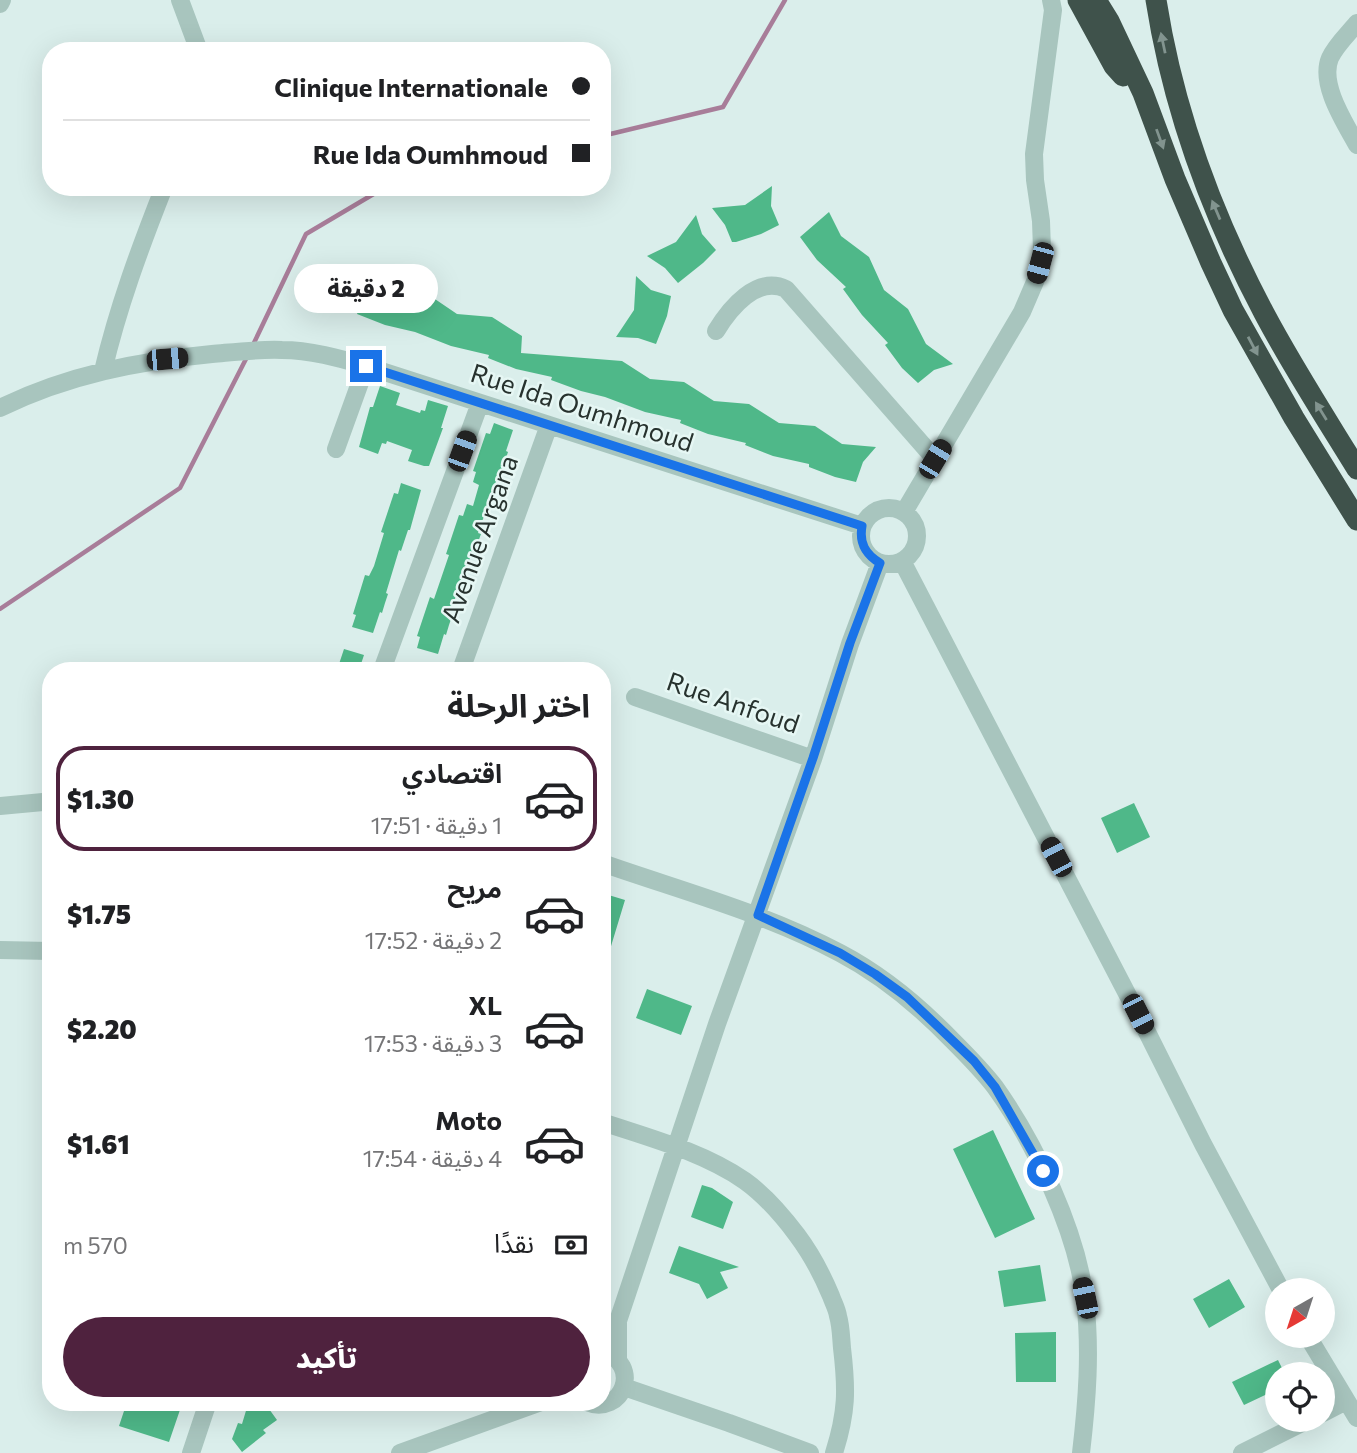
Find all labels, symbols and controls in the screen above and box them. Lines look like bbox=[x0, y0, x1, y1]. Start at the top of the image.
one-way arrow bbox=[1158, 32, 1169, 54]
text: Clinique Internationale bbox=[274, 71, 548, 102]
one-way arrow bbox=[1155, 128, 1166, 149]
text: Rue Ida Oumhmoud bbox=[313, 138, 548, 169]
one-way arrow bbox=[1210, 199, 1221, 220]
car bbox=[1025, 240, 1056, 286]
callout: 2 دقيقة bbox=[294, 264, 438, 314]
text: 2 دقيقة bbox=[327, 274, 405, 302]
one-way arrow bbox=[1247, 336, 1259, 356]
car bbox=[146, 347, 189, 371]
route end bbox=[350, 350, 382, 382]
street label: Rue Ida Oumhmoud bbox=[467, 356, 698, 457]
one-way arrow bbox=[1315, 401, 1328, 420]
car bbox=[445, 428, 480, 474]
car bbox=[916, 436, 955, 482]
street label: Avenue Argana bbox=[434, 451, 523, 626]
street label: Rue Anfoud bbox=[663, 664, 804, 739]
text: اختر الرحلة bbox=[447, 684, 590, 724]
text: اقتصادي bbox=[402, 757, 502, 788]
icon: car bbox=[523, 767, 586, 830]
text: $1.30 bbox=[67, 783, 134, 814]
text: 1 دقيقة · 17:51 bbox=[371, 811, 502, 839]
car bbox=[1037, 834, 1076, 880]
text: مريح bbox=[447, 872, 502, 903]
icon: car bbox=[523, 882, 586, 945]
text: $1.75 bbox=[67, 898, 131, 929]
text: 2 دقيقة · 17:52 bbox=[365, 926, 502, 954]
text: XL bbox=[468, 989, 502, 1020]
car bbox=[1120, 991, 1157, 1037]
icon: car bbox=[523, 997, 586, 1060]
text: $2.20 bbox=[67, 1013, 137, 1044]
text: 3 دقيقة · 17:53 bbox=[364, 1029, 502, 1057]
text: Moto bbox=[435, 1104, 502, 1135]
icon: car bbox=[523, 1112, 586, 1175]
text: $1.61 bbox=[67, 1128, 130, 1159]
text: 4 دقيقة · 17:54 bbox=[363, 1144, 502, 1172]
route start bbox=[1027, 1155, 1059, 1187]
icon: cash bbox=[552, 1226, 590, 1264]
text: نقدًا bbox=[494, 1227, 534, 1258]
text: 570 m bbox=[63, 1231, 128, 1259]
car bbox=[1071, 1275, 1100, 1321]
north arrow bbox=[1265, 1278, 1335, 1348]
map controls bbox=[1265, 1278, 1335, 1432]
button: تأكيد bbox=[63, 1317, 590, 1397]
button: locate bbox=[1265, 1362, 1335, 1432]

